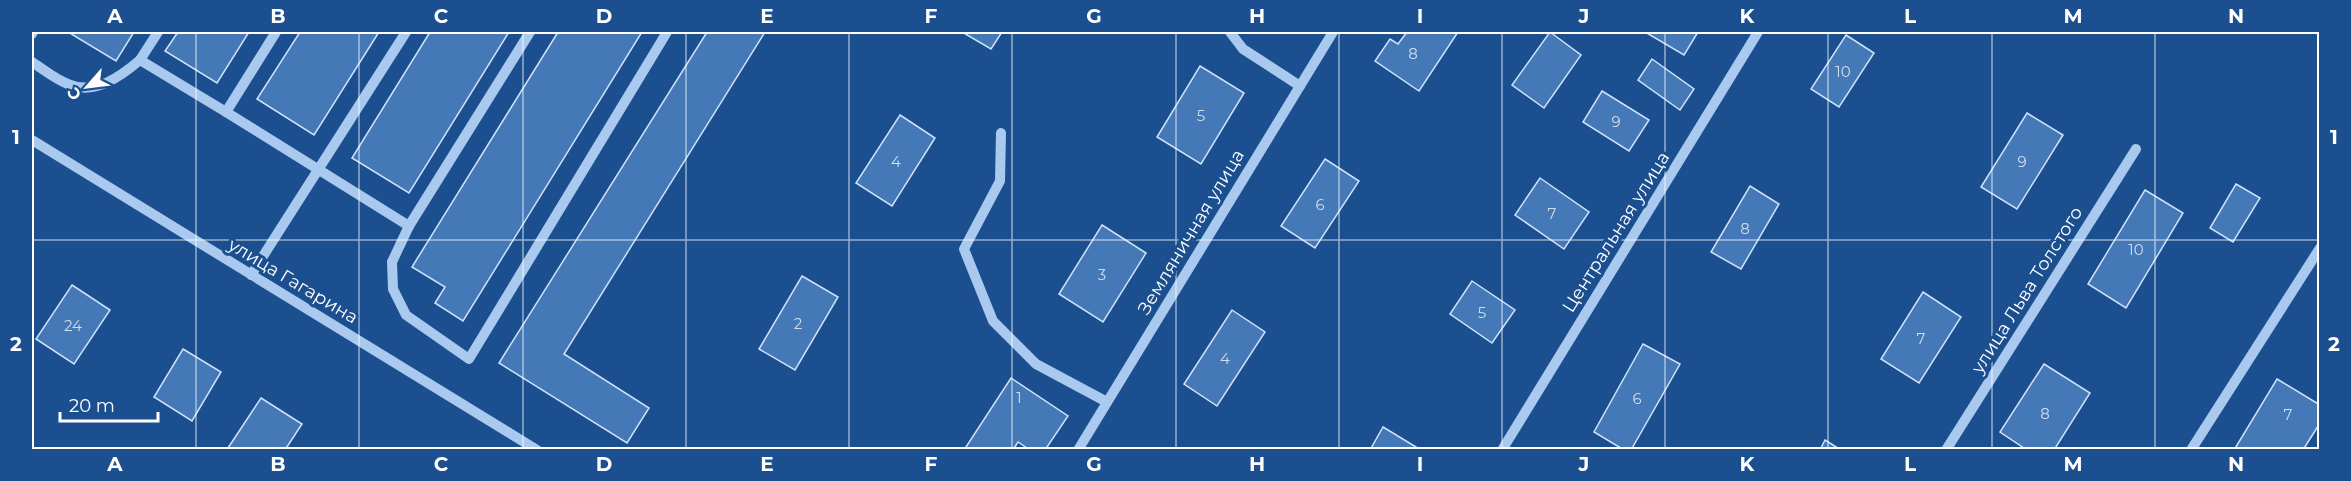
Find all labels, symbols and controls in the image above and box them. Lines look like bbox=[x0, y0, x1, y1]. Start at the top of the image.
text: A bbox=[106, 4, 123, 28]
text: B bbox=[270, 4, 286, 28]
text: C bbox=[434, 4, 449, 28]
text: D bbox=[596, 4, 612, 28]
text: E bbox=[760, 4, 774, 28]
text: F bbox=[925, 4, 938, 28]
text: G bbox=[1086, 4, 1102, 28]
text: H bbox=[1249, 4, 1265, 28]
text: I bbox=[1417, 4, 1423, 28]
text: J bbox=[1578, 4, 1589, 28]
text: K bbox=[1740, 4, 1756, 28]
text: L bbox=[1904, 4, 1916, 28]
text: M bbox=[2063, 4, 2083, 28]
text: N bbox=[2228, 4, 2244, 28]
house number: 8 bbox=[1408, 44, 1418, 63]
north arrow bbox=[57, 57, 117, 117]
house number: 10 bbox=[1835, 62, 1851, 81]
text: С bbox=[63, 84, 85, 103]
house number: 5 bbox=[1197, 106, 1205, 125]
house number: 9 bbox=[1611, 112, 1621, 131]
text: 1 bbox=[12, 125, 20, 149]
text: 1 bbox=[2330, 125, 2338, 149]
street label: Земляничная улица bbox=[1133, 146, 1249, 318]
street label: Центральная улица bbox=[1558, 148, 1674, 316]
house number: 4 bbox=[891, 152, 901, 171]
house number: 9 bbox=[2017, 152, 2027, 171]
house number: 6 bbox=[1315, 195, 1325, 214]
street label: улица Льва Толстого bbox=[1966, 202, 2087, 378]
house number: 7 bbox=[1548, 204, 1557, 223]
house number: 8 bbox=[1740, 219, 1750, 238]
street label: улица Гагарина bbox=[223, 233, 362, 328]
house number: 10 bbox=[2128, 240, 2144, 259]
house number: 3 bbox=[1098, 265, 1106, 284]
house number: 5 bbox=[1478, 303, 1486, 322]
house number: 2 bbox=[794, 314, 802, 333]
house number: 24 bbox=[64, 316, 82, 335]
house number: 7 bbox=[1917, 329, 1926, 348]
text: 2 bbox=[10, 332, 22, 356]
text: 2 bbox=[2328, 332, 2340, 356]
house number: 4 bbox=[1220, 349, 1230, 368]
scale bar bbox=[60, 385, 158, 423]
house number: 1 bbox=[1016, 388, 1022, 407]
house number: 6 bbox=[1632, 389, 1642, 408]
text: 20 m bbox=[69, 395, 115, 417]
house number: 8 bbox=[2040, 404, 2050, 423]
house number: 7 bbox=[2284, 405, 2293, 424]
text: A bbox=[106, 452, 123, 476]
text: B bbox=[270, 452, 286, 476]
text: C bbox=[434, 452, 449, 476]
text: D bbox=[596, 452, 612, 476]
text: E bbox=[760, 452, 774, 476]
text: F bbox=[925, 452, 938, 476]
text: G bbox=[1086, 452, 1102, 476]
text: H bbox=[1249, 452, 1265, 476]
text: I bbox=[1417, 452, 1423, 476]
text: J bbox=[1578, 452, 1589, 476]
text: K bbox=[1740, 452, 1756, 476]
text: L bbox=[1904, 452, 1916, 476]
text: M bbox=[2063, 452, 2083, 476]
text: N bbox=[2228, 452, 2244, 476]

